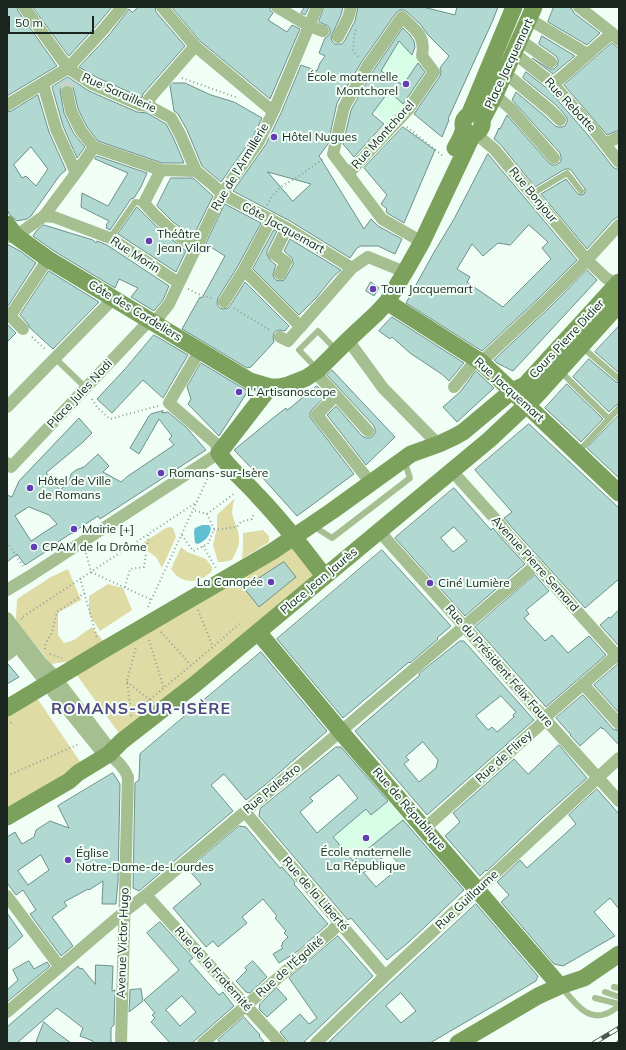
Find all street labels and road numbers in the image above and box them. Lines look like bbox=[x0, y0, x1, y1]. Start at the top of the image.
street label: Place Jacquemart bbox=[482, 17, 536, 111]
street label: Rue Saraillerie bbox=[80, 70, 158, 116]
street label: Rue Rebatte bbox=[541, 75, 599, 135]
street label: Rue Montchorel bbox=[349, 98, 417, 172]
street label: Rue de l'Armillerie bbox=[208, 121, 272, 213]
street label: Rue Bonjour bbox=[506, 164, 560, 226]
street label: Côte Jacquemart bbox=[239, 199, 327, 257]
street label: Rue Morin bbox=[107, 234, 163, 276]
street label: Côte des Cordeliers bbox=[86, 277, 184, 345]
street label: Cours Pierre Didier bbox=[527, 296, 607, 382]
street label: Rue Jacquemart bbox=[471, 355, 547, 425]
street label: Place Jules Nadi bbox=[44, 357, 116, 431]
street label: Avenue Pierre Semard bbox=[488, 513, 582, 615]
street label: Place Jean Jaurès bbox=[278, 545, 360, 617]
street label: Rue du Président Félix Faure bbox=[442, 602, 556, 730]
street label: Rue de Flirey bbox=[473, 728, 535, 786]
street label: Rue Palestro bbox=[240, 761, 304, 817]
street label: Rue de République bbox=[369, 765, 449, 853]
street label: Rue de la Liberté bbox=[279, 854, 351, 934]
street label: Rue Guillaume bbox=[433, 867, 501, 933]
street label: Avenue Victor Hugo bbox=[114, 887, 132, 999]
street label: Rue de la Fraternité bbox=[171, 924, 255, 1014]
street label: Rue de l'Égalité bbox=[253, 934, 327, 1000]

